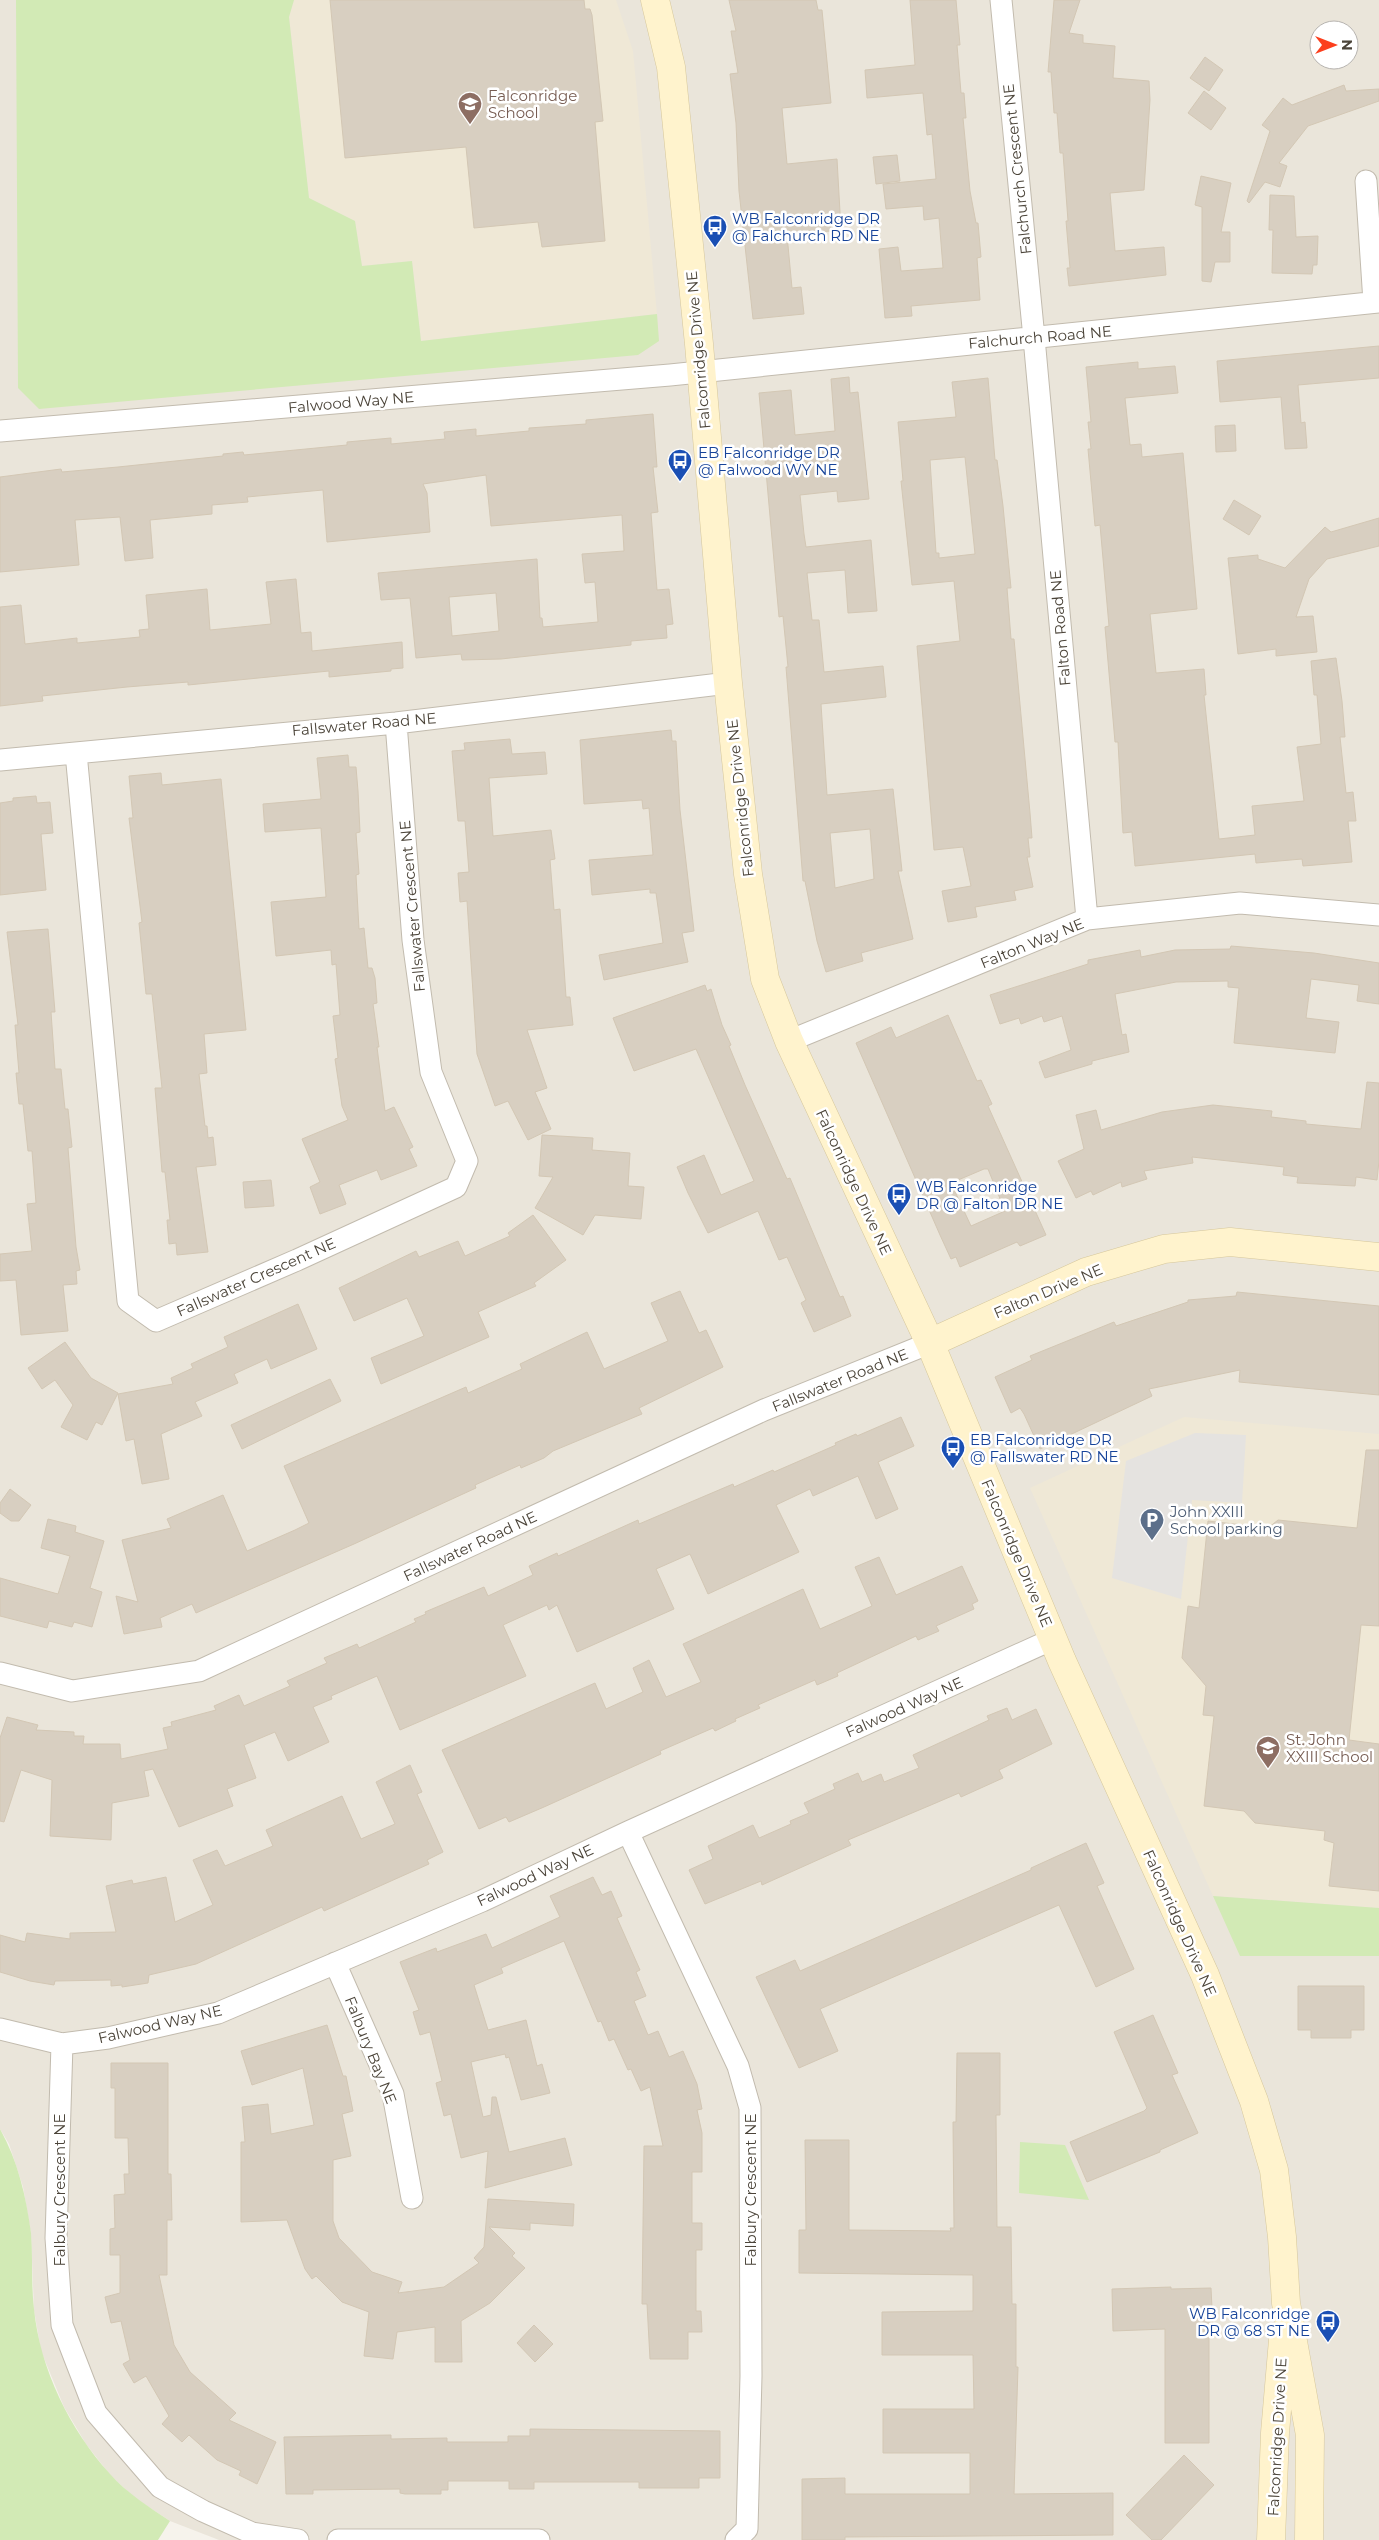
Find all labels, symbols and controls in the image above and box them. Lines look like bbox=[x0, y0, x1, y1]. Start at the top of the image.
north arrow bbox=[1309, 20, 1359, 70]
text: N bbox=[1338, 39, 1356, 51]
street label: Falchurch Crescent NE bbox=[999, 83, 1035, 255]
place label: Falconridge School bbox=[488, 86, 577, 122]
school or university icon: Falconridge School bbox=[457, 91, 483, 125]
place label: WB Falconridge DR @ Falchurch RD NE bbox=[732, 209, 880, 245]
bus stop icon: WB Falconridge DR @ Falchurch RD NE bbox=[702, 214, 728, 248]
street label: Falconridge Drive NE bbox=[682, 270, 714, 430]
street label: Falchurch Road NE bbox=[967, 321, 1113, 353]
street label: Falwood Way NE bbox=[287, 387, 415, 417]
place label: EB Falconridge DR @ Falwood WY NE bbox=[698, 443, 840, 479]
bus stop icon: EB Falconridge DR @ Falwood WY NE bbox=[667, 448, 693, 482]
street label: Falton Road NE bbox=[1045, 569, 1075, 687]
street label: Fallswater Road NE bbox=[291, 708, 437, 740]
street label: Falconridge Drive NE bbox=[722, 718, 758, 878]
street label: Fallswater Crescent NE bbox=[395, 819, 429, 993]
street label: Falton Way NE bbox=[977, 914, 1087, 972]
street label: Falconridge Drive NE bbox=[812, 1106, 896, 1258]
place label: WB Falconridge DR @ Falton DR NE bbox=[916, 1177, 1063, 1213]
bus stop icon: WB Falconridge DR @ Falton DR NE bbox=[886, 1182, 912, 1216]
street label: Fallswater Crescent NE bbox=[173, 1233, 339, 1321]
street label: Falton Drive NE bbox=[991, 1259, 1105, 1323]
street label: Fallswater Road NE bbox=[769, 1344, 911, 1416]
place label: EB Falconridge DR @ Fallswater RD NE bbox=[970, 1430, 1119, 1466]
bus stop icon: EB Falconridge DR @ Fallswater RD NE bbox=[940, 1435, 966, 1469]
street label: Falconridge Drive NE bbox=[977, 1476, 1057, 1630]
place label: John XXIII School parking bbox=[1169, 1502, 1283, 1538]
street label: Fallswater Road NE bbox=[400, 1507, 540, 1585]
parking icon: John XXIII School parking bbox=[1139, 1507, 1165, 1541]
street label: Falwood Way NE bbox=[842, 1673, 966, 1741]
place label: St. John XXIII School bbox=[1286, 1730, 1373, 1766]
school or university icon: St. John XXIII School bbox=[1255, 1735, 1281, 1769]
street label: Falwood Way NE bbox=[474, 1840, 596, 1910]
street label: Falconridge Drive NE bbox=[1139, 1847, 1221, 1999]
street label: Falbury Bay NE bbox=[341, 1993, 401, 2107]
street label: Falwood Way NE bbox=[96, 2000, 224, 2048]
street label: Falbury Crescent NE bbox=[50, 2114, 69, 2266]
street label: Falbury Crescent NE bbox=[741, 2114, 760, 2266]
place label: WB Falconridge DR @ 68 ST NE bbox=[1189, 2304, 1310, 2340]
bus stop icon: WB Falconridge DR @ 68 ST NE bbox=[1315, 2309, 1341, 2343]
street label: Falconridge Drive NE bbox=[1263, 2357, 1291, 2517]

